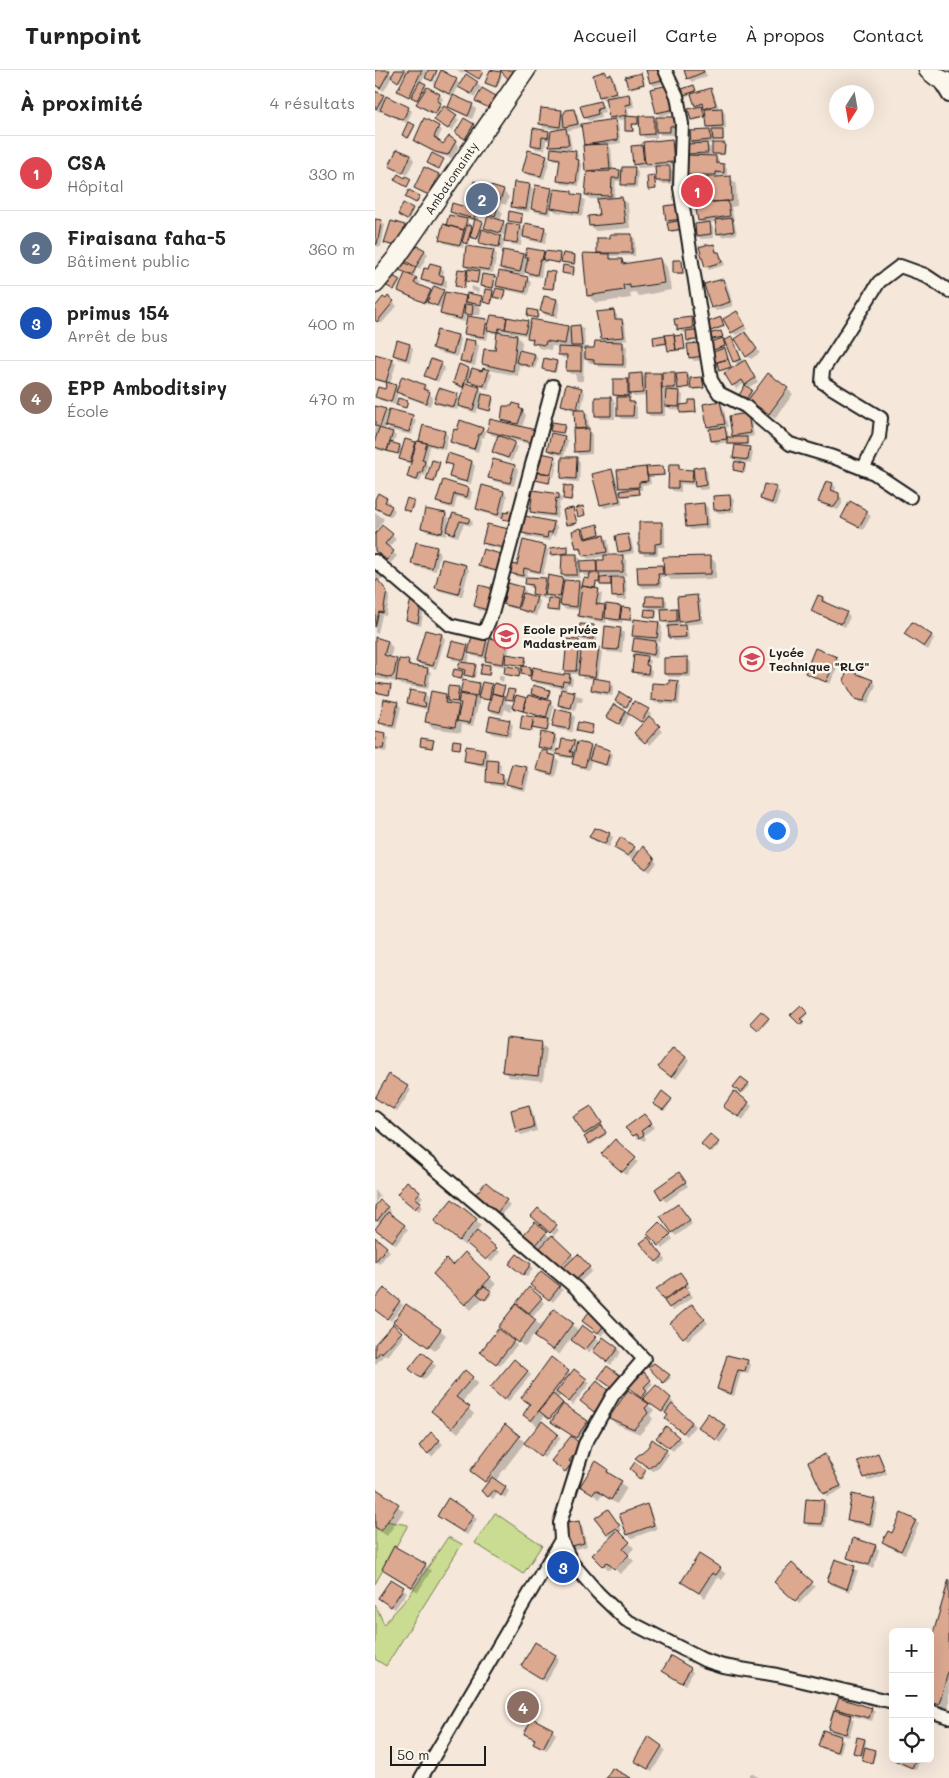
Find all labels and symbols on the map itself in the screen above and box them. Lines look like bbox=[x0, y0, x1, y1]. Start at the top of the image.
north arrow bbox=[829, 85, 874, 130]
street label: Ambatomainty bbox=[421, 139, 481, 217]
pin: 1 bbox=[681, 172, 713, 210]
pin: 2 bbox=[466, 180, 498, 218]
place label: Ecole privée Madastream bbox=[523, 621, 598, 651]
school or university icon: Ecole privée Madastream bbox=[493, 623, 519, 649]
place label: Lycée Technique "RLG" bbox=[769, 644, 869, 674]
school or university icon: Lycée Technique "RLG" bbox=[739, 646, 765, 672]
your location bbox=[764, 818, 790, 844]
pin: 3 bbox=[547, 1548, 579, 1586]
pin: 4 bbox=[507, 1688, 539, 1726]
scale bar bbox=[390, 1743, 486, 1766]

